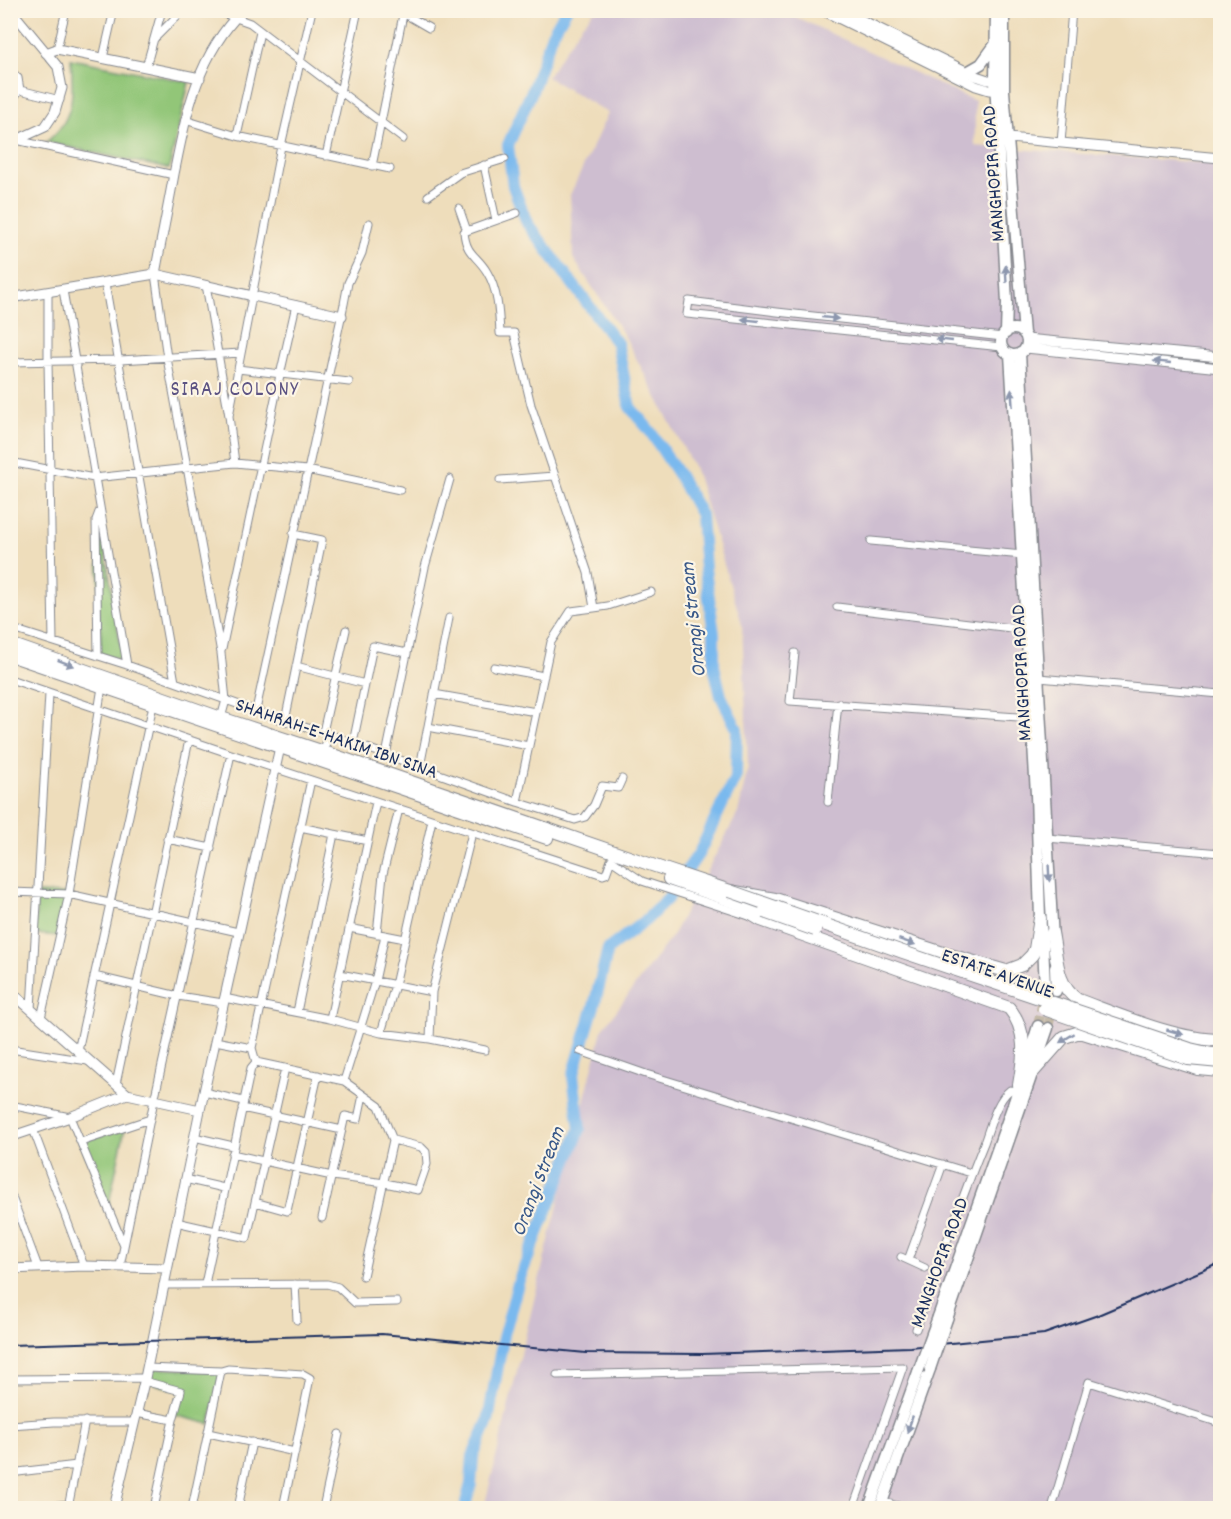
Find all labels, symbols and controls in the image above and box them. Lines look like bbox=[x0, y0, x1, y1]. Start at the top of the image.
street label: MANGHOPIR ROAD bbox=[976, 105, 1014, 243]
one-way arrow bbox=[1001, 265, 1010, 284]
one-way arrow bbox=[821, 313, 840, 323]
one-way arrow bbox=[741, 315, 760, 325]
one-way arrow bbox=[935, 336, 954, 345]
one-way arrow bbox=[1153, 357, 1172, 367]
district label: SIRAJ COLONY bbox=[170, 376, 300, 406]
one-way arrow bbox=[1007, 389, 1017, 408]
water label: Orangi Stream bbox=[674, 560, 716, 679]
street label: MANGHOPIR ROAD bbox=[1005, 604, 1041, 742]
one-way arrow bbox=[57, 659, 75, 669]
street label: SHAHRAH-E-HAKIM IBN SINA bbox=[231, 692, 441, 788]
one-way arrow bbox=[1044, 864, 1053, 883]
one-way arrow bbox=[898, 938, 916, 947]
street label: ESTATE AVENUE bbox=[937, 943, 1057, 1007]
one-way arrow bbox=[1166, 1028, 1184, 1037]
one-way arrow bbox=[1059, 1033, 1075, 1044]
water label: Orangi Stream bbox=[505, 1122, 575, 1241]
street label: MANGHOPIR ROAD bbox=[904, 1194, 977, 1332]
one-way arrow bbox=[905, 1415, 915, 1433]

